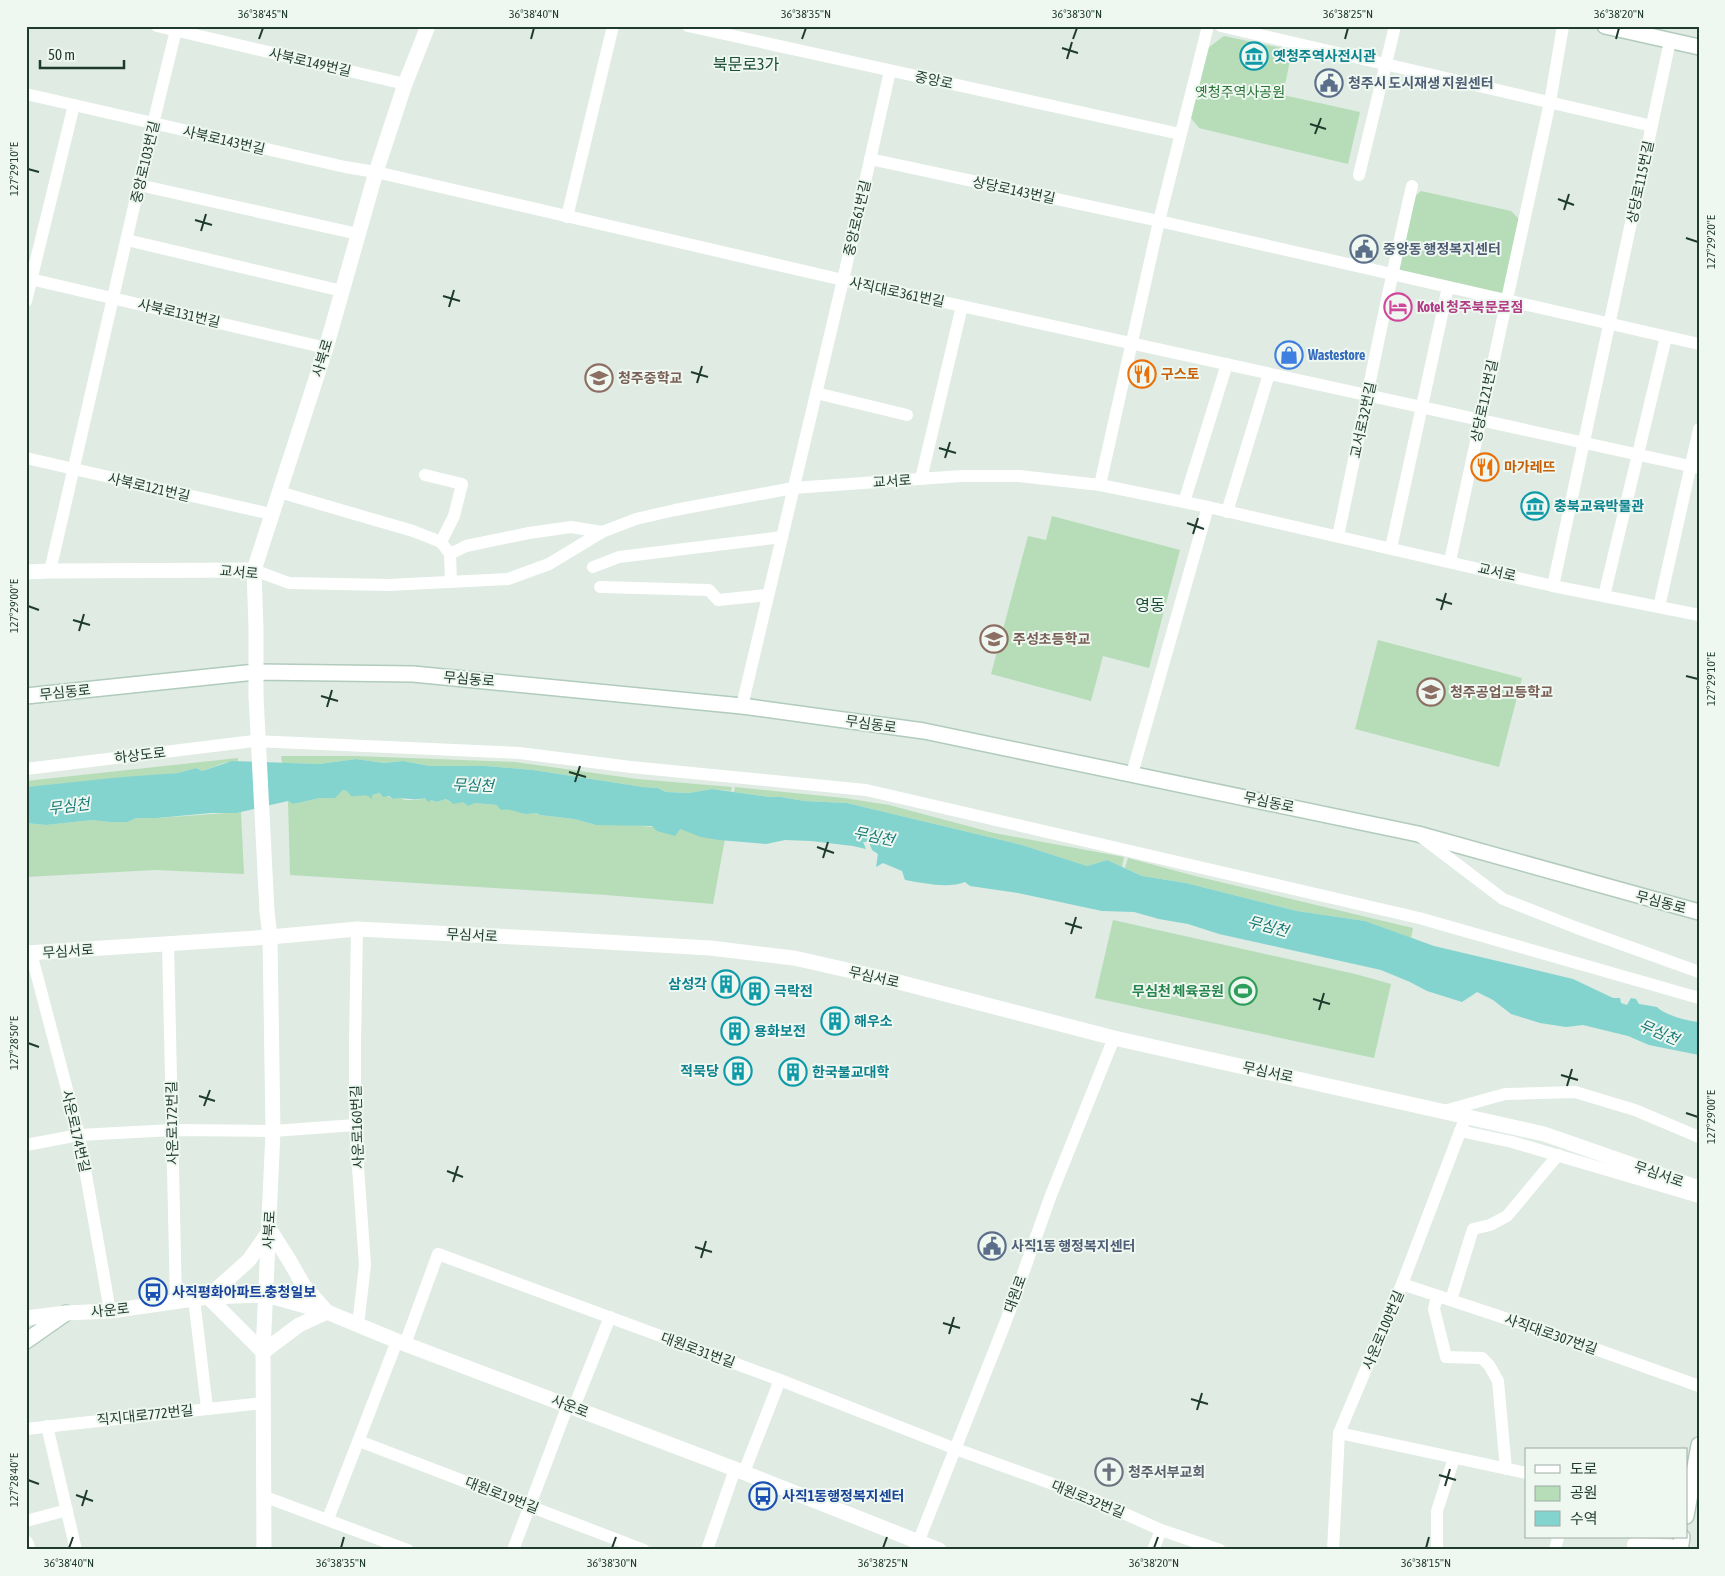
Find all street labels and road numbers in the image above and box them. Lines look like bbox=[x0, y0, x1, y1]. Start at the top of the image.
street label: 사북로149번길 bbox=[267, 45, 353, 79]
street label: 중앙로 bbox=[913, 68, 955, 92]
street label: 중앙로103번길 bbox=[128, 119, 162, 205]
street label: 사북로143번길 bbox=[181, 123, 267, 157]
street label: 상당로115번길 bbox=[1623, 139, 1657, 225]
street label: 상당로143번길 bbox=[971, 173, 1057, 207]
street label: 중앙로61번길 bbox=[840, 178, 874, 258]
street label: 사직대로361번길 bbox=[848, 274, 946, 310]
street label: 사북로131번길 bbox=[136, 296, 222, 330]
street label: 사북로 bbox=[309, 337, 335, 379]
street label: 상당로121번길 bbox=[1467, 358, 1501, 444]
street label: 교서로32번길 bbox=[1347, 380, 1379, 460]
street label: 사북로121번길 bbox=[106, 470, 192, 504]
street label: 교서로 bbox=[872, 472, 912, 490]
street label: 교서로 bbox=[1476, 560, 1518, 584]
street label: 교서로 bbox=[219, 562, 259, 582]
street label: 무심동로 bbox=[443, 669, 495, 689]
street label: 무심동로 bbox=[39, 681, 92, 703]
street label: 무심동로 bbox=[844, 712, 898, 736]
street label: 하상도로 bbox=[113, 744, 167, 766]
street label: 무심동로 bbox=[1242, 789, 1296, 815]
street label: 무심동로 bbox=[1634, 888, 1688, 916]
street label: 무심서로 bbox=[446, 926, 498, 944]
street label: 무심서로 bbox=[42, 941, 94, 961]
street label: 무심서로 bbox=[847, 963, 901, 991]
street label: 무심서로 bbox=[1241, 1059, 1295, 1085]
street label: 사운로172번길 bbox=[163, 1081, 181, 1165]
street label: 사운로160번길 bbox=[348, 1085, 366, 1169]
street label: 사운로174번길 bbox=[59, 1088, 93, 1174]
street label: 무심서로 bbox=[1632, 1158, 1686, 1190]
street label: 사북로 bbox=[260, 1210, 278, 1250]
street label: 대원로 bbox=[1001, 1273, 1029, 1315]
street label: 사운로100번길 bbox=[1359, 1288, 1407, 1372]
street label: 사운로 bbox=[90, 1300, 130, 1320]
street label: 사직대로307번길 bbox=[1503, 1311, 1599, 1357]
street label: 대원로31번길 bbox=[659, 1329, 737, 1371]
street label: 사운로 bbox=[549, 1392, 591, 1420]
street label: 직지대로772번길 bbox=[96, 1402, 194, 1428]
street label: 대원로19번길 bbox=[463, 1474, 541, 1516]
street label: 대원로32번길 bbox=[1049, 1477, 1127, 1521]

